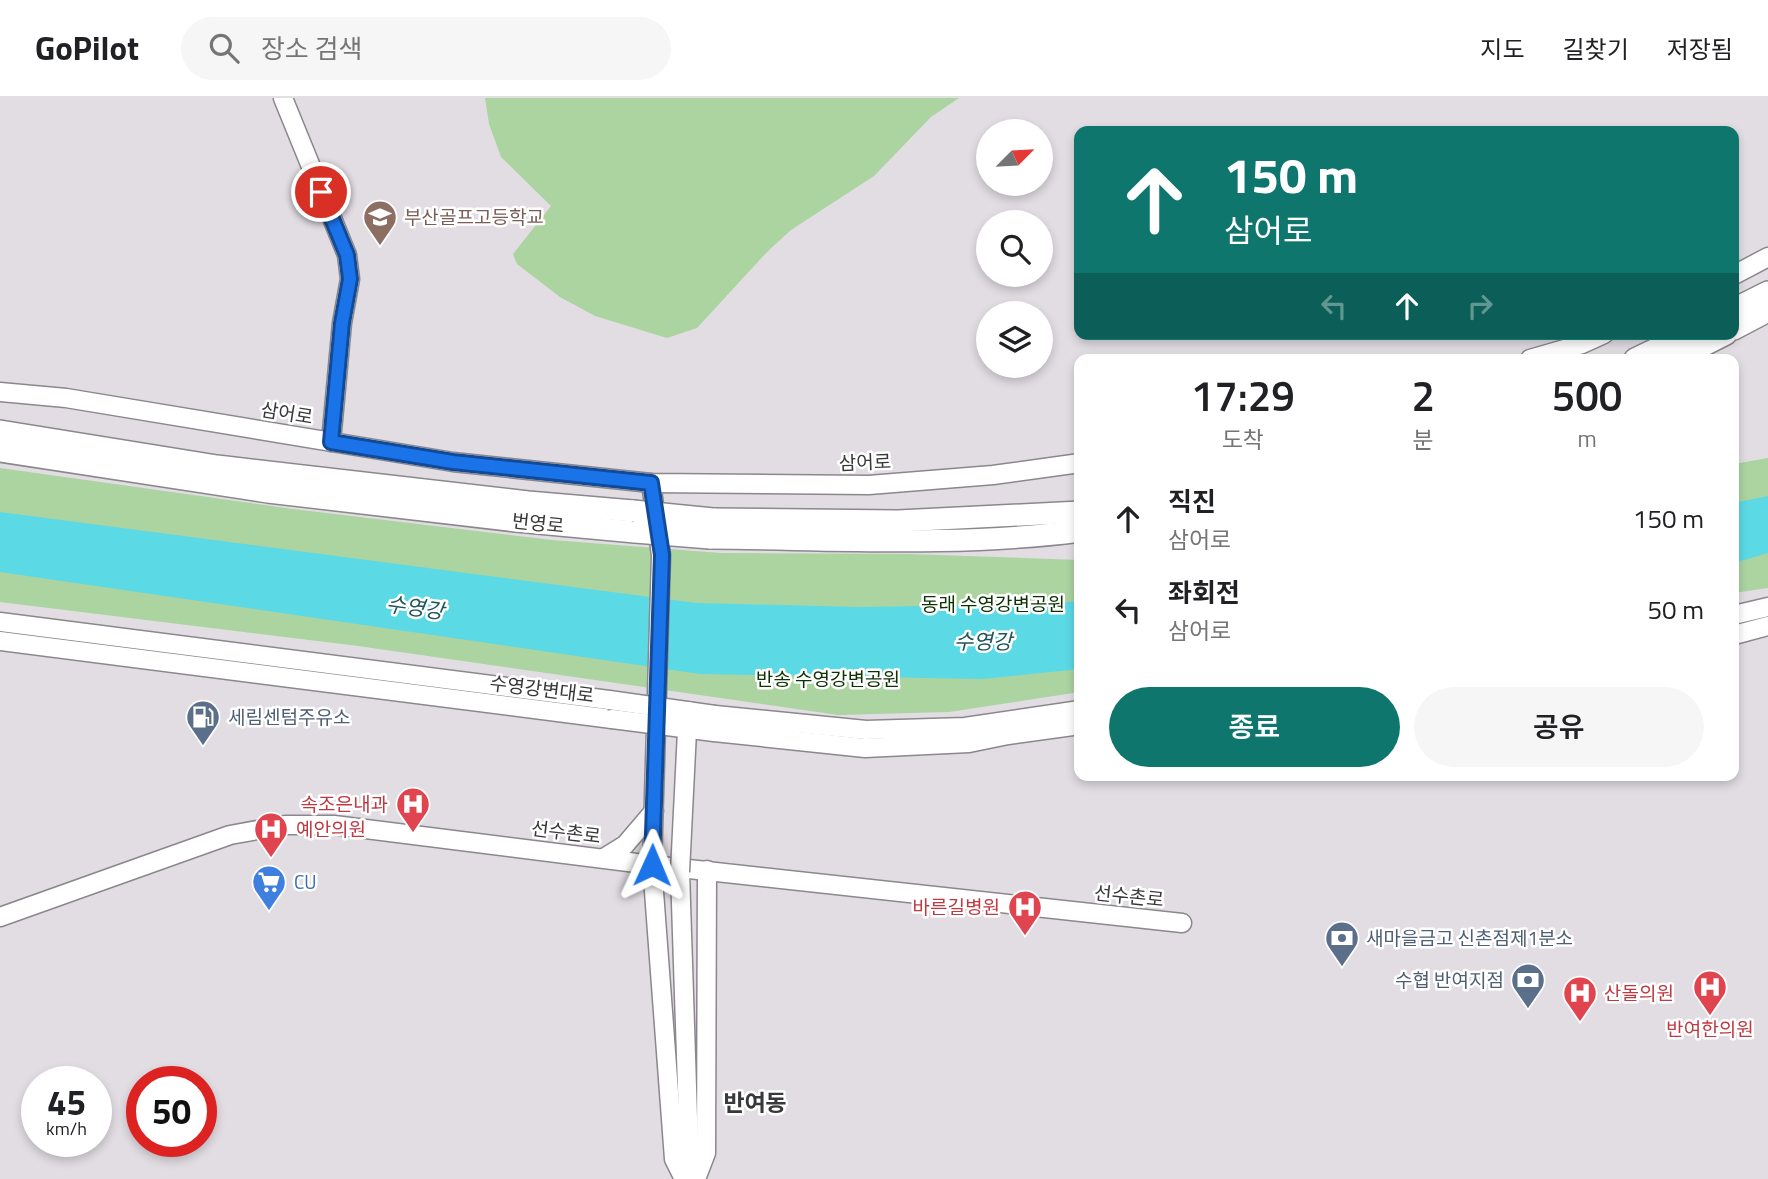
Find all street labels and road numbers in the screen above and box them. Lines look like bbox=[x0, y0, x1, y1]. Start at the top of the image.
street label: 삼어로 bbox=[259, 394, 315, 431]
street label: 삼어로 bbox=[838, 446, 892, 477]
street label: 번영로 bbox=[510, 505, 566, 540]
street label: 수영강변대로 bbox=[488, 668, 596, 709]
street label: 선수촌로 bbox=[530, 813, 603, 850]
street label: 선수촌로 bbox=[1093, 877, 1165, 914]

